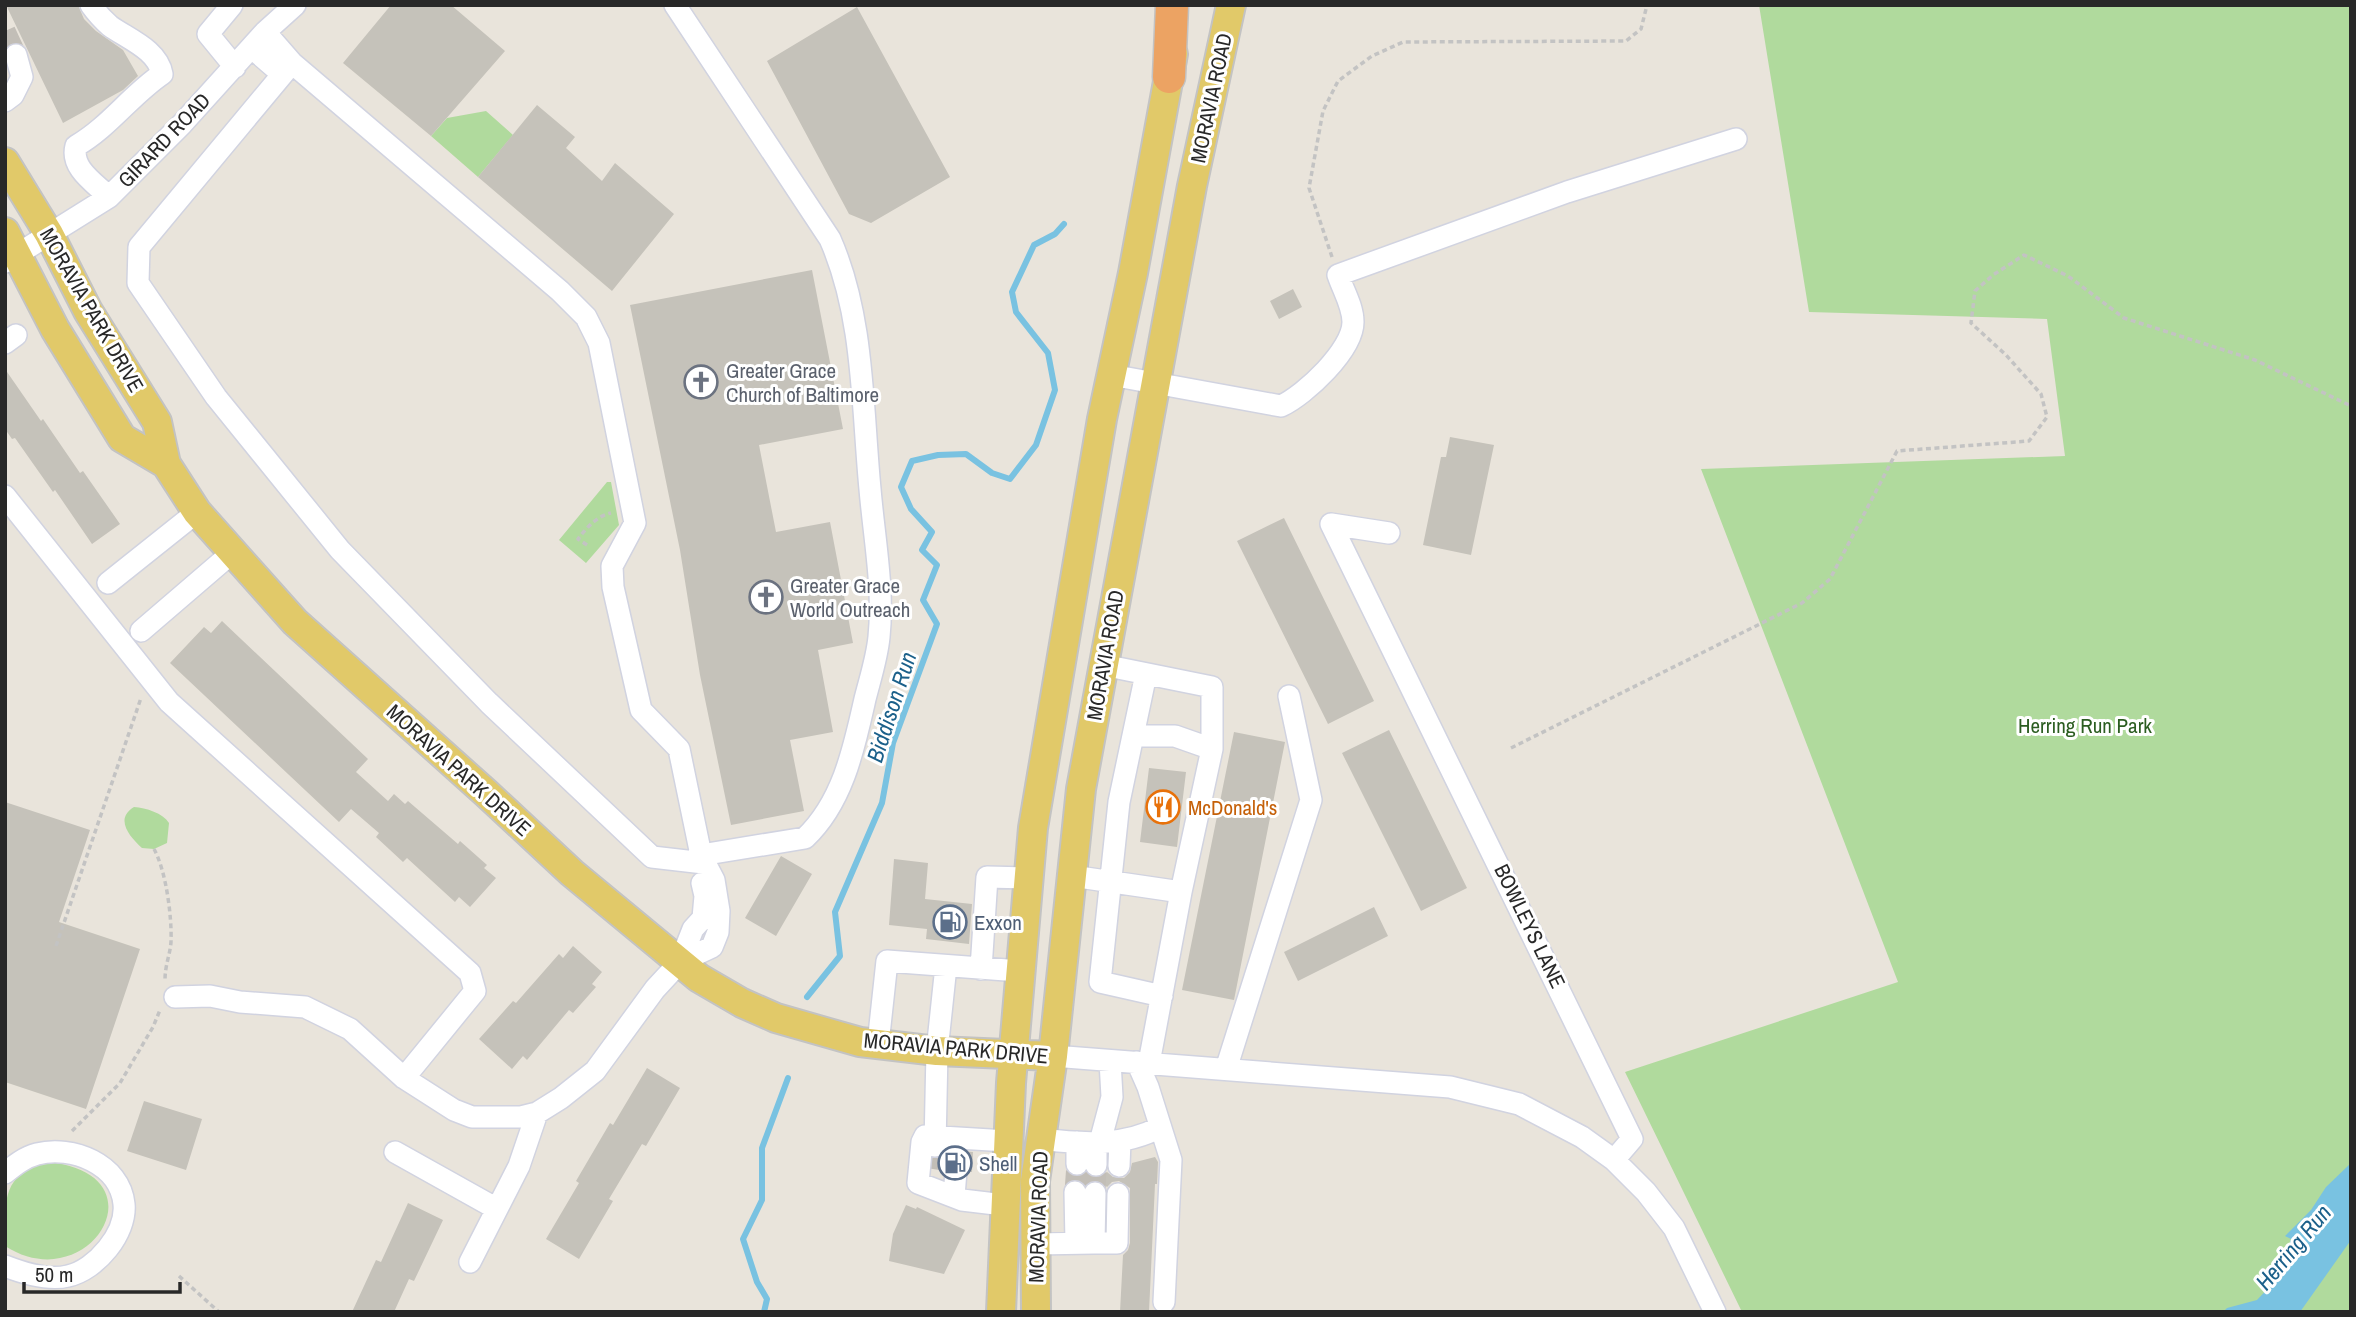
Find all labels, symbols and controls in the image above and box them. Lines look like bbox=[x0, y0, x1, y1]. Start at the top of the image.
street label: MORAVIA ROAD bbox=[1183, 31, 1239, 165]
street label: GIRARD ROAD bbox=[111, 86, 217, 194]
street label: MORAVIA PARK DRIVE bbox=[33, 223, 151, 397]
place label: Greater Grace Church of Baltimore bbox=[726, 356, 879, 409]
church icon: Greater Grace Church of Baltimore bbox=[682, 363, 720, 401]
place label: Greater Grace World Outreach bbox=[790, 571, 910, 624]
church icon: Greater Grace World Outreach bbox=[747, 578, 785, 616]
street label: MORAVIA ROAD bbox=[1079, 588, 1131, 722]
water label: Biddison Run bbox=[859, 648, 923, 766]
street label: MORAVIA PARK DRIVE bbox=[381, 697, 537, 843]
park label: Herring Run Park bbox=[2018, 711, 2152, 740]
restaurant icon: McDonald's bbox=[1144, 788, 1182, 826]
place label: McDonald's bbox=[1188, 793, 1277, 822]
street label: BOWLEYS LANE bbox=[1487, 859, 1573, 993]
fuel station icon: Exxon bbox=[931, 903, 969, 941]
place label: Exxon bbox=[974, 908, 1022, 937]
street label: MORAVIA PARK DRIVE bbox=[863, 1025, 1049, 1071]
fuel station icon: Shell bbox=[936, 1144, 974, 1182]
place label: Shell bbox=[979, 1149, 1017, 1178]
street label: MORAVIA ROAD bbox=[1021, 1151, 1055, 1283]
water label: Herring Run bbox=[2248, 1198, 2338, 1296]
scale bar bbox=[24, 1250, 180, 1294]
text: 50 m bbox=[35, 1260, 73, 1289]

